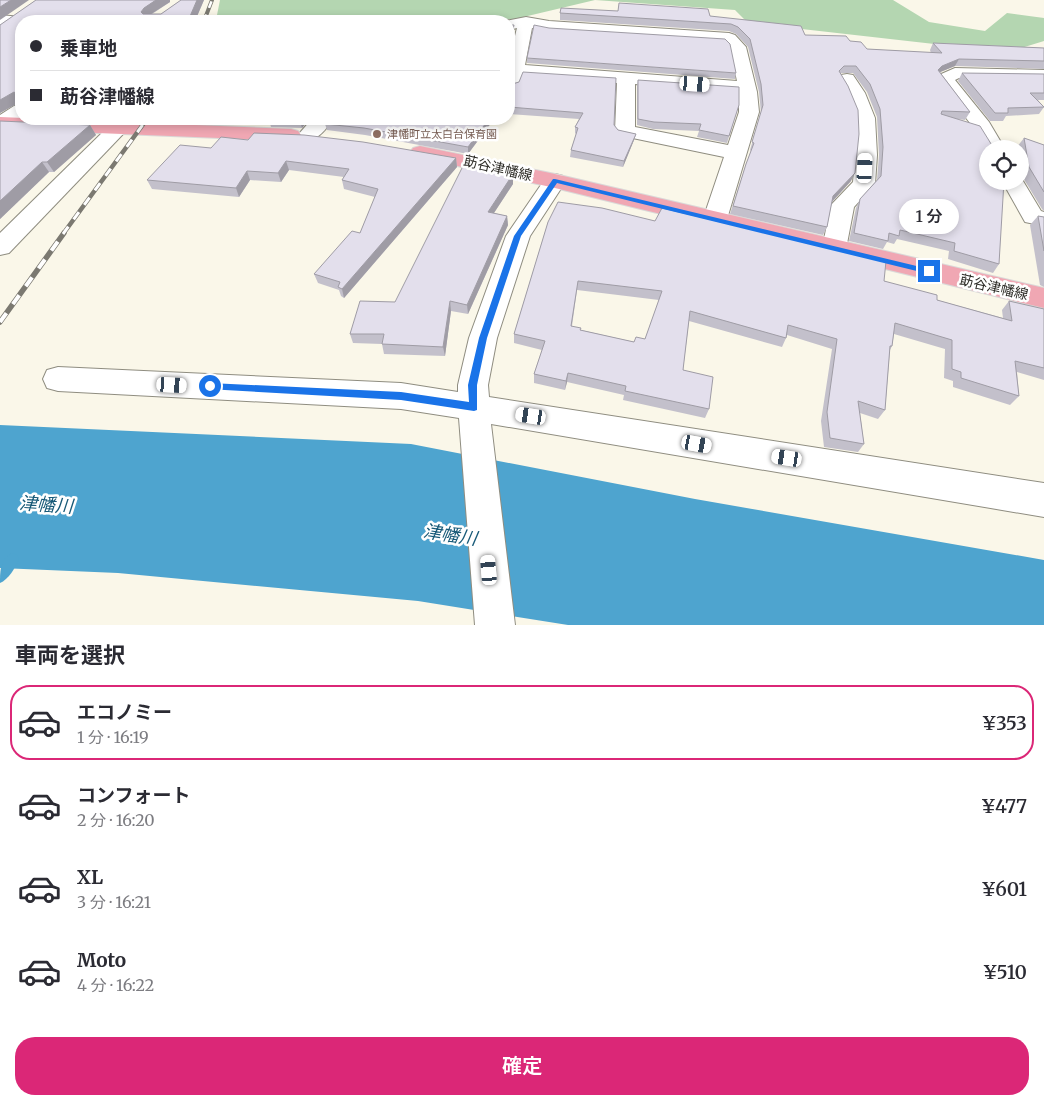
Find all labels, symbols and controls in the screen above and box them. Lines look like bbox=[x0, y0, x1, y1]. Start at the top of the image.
text: 乗車地 bbox=[60, 36, 117, 60]
car bbox=[679, 75, 710, 93]
text: 莇谷津幡線 bbox=[60, 84, 155, 108]
place label: 津幡町立太白台保育園 bbox=[387, 127, 497, 141]
marker: 津幡町立太白台保育園 bbox=[371, 128, 383, 140]
map controls bbox=[979, 140, 1029, 190]
button: locate bbox=[979, 140, 1029, 190]
street label: 莇谷津幡線 bbox=[462, 151, 534, 185]
car bbox=[856, 153, 873, 183]
callout: 1 分 bbox=[899, 198, 959, 234]
text: 1 分 bbox=[915, 206, 943, 226]
route end bbox=[918, 260, 940, 282]
street label: 莇谷津幡線 bbox=[958, 270, 1030, 304]
route start bbox=[199, 375, 221, 397]
car bbox=[156, 377, 187, 393]
car bbox=[515, 406, 546, 426]
car bbox=[680, 434, 713, 454]
car bbox=[771, 448, 802, 468]
water label: 津幡川 bbox=[18, 491, 76, 518]
water label: 津幡川 bbox=[422, 519, 481, 550]
car bbox=[480, 554, 497, 586]
text: 車両を選択 bbox=[15, 641, 125, 669]
icon: car bbox=[17, 700, 62, 745]
text: エコノミー bbox=[77, 700, 172, 724]
text: ¥353 bbox=[982, 711, 1027, 735]
text: 1 分 · 16:19 bbox=[77, 727, 149, 747]
icon: car bbox=[17, 783, 62, 828]
text: コンフォート bbox=[77, 783, 190, 807]
text: ¥477 bbox=[981, 794, 1027, 818]
text: 2 分 · 16:20 bbox=[77, 810, 155, 830]
text: XL bbox=[77, 865, 103, 889]
icon: car bbox=[17, 866, 62, 911]
text: ¥601 bbox=[981, 877, 1027, 901]
text: 3 分 · 16:21 bbox=[77, 892, 151, 912]
text: Moto bbox=[77, 948, 126, 972]
icon: car bbox=[17, 949, 62, 994]
text: ¥510 bbox=[983, 960, 1027, 984]
text: 4 分 · 16:22 bbox=[77, 975, 154, 995]
button: 確定 bbox=[15, 1037, 1029, 1095]

